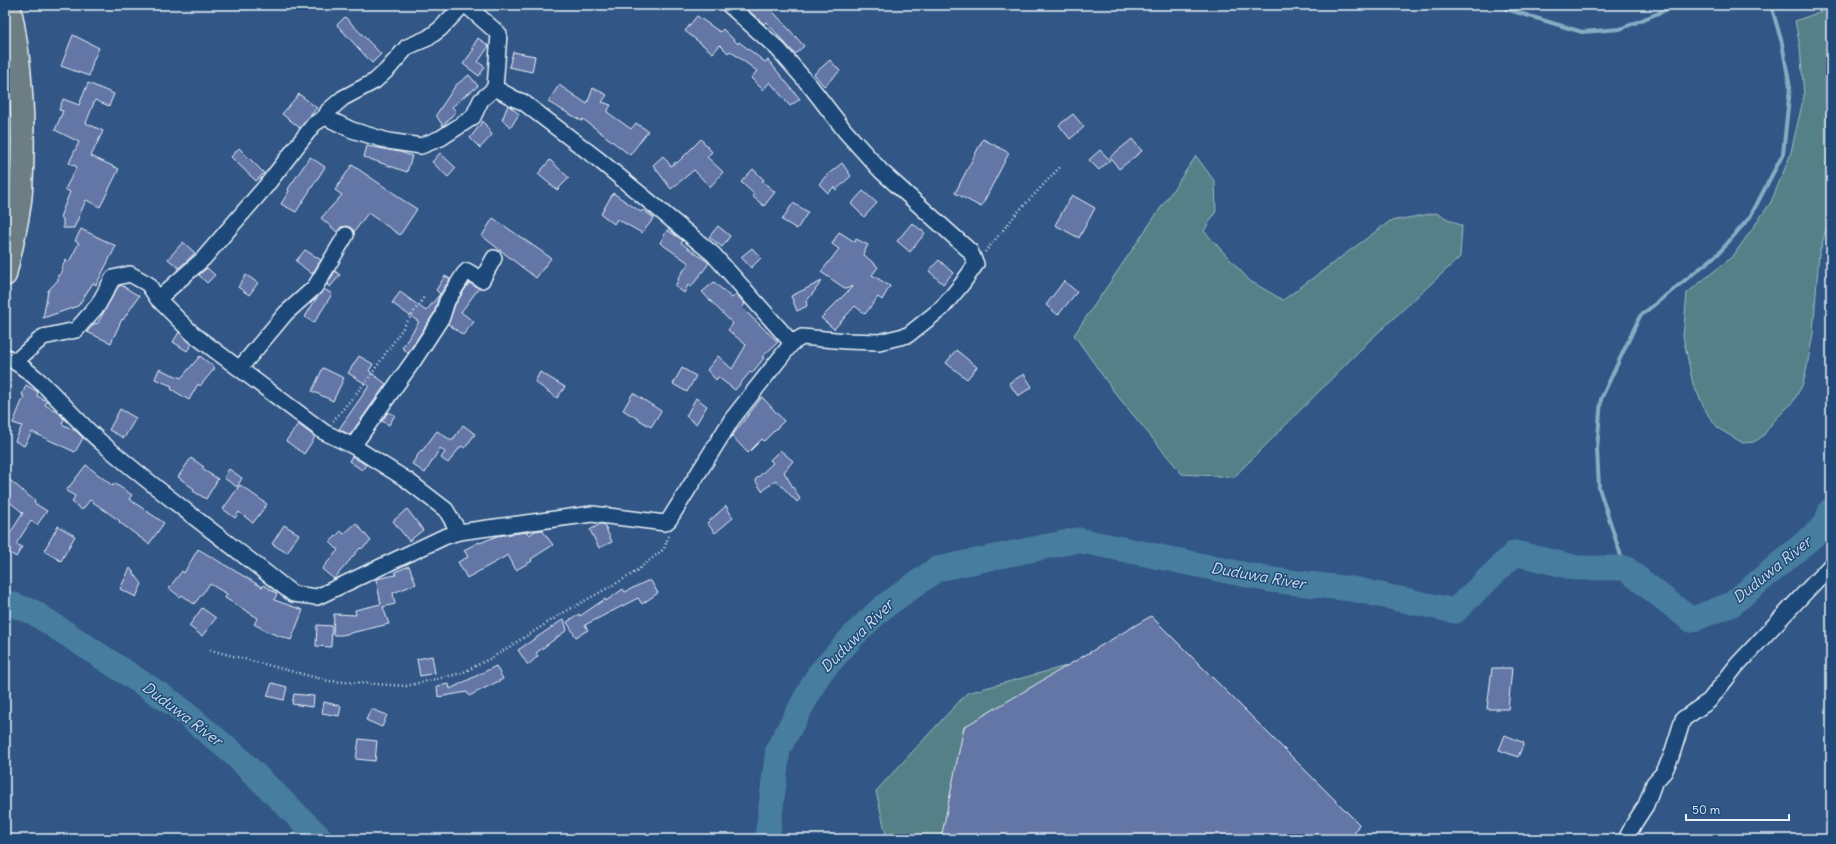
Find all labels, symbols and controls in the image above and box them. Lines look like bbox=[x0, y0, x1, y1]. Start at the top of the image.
water label: Duduwa River bbox=[1729, 531, 1816, 607]
water label: Duduwa River bbox=[1210, 558, 1308, 593]
water label: Duduwa River bbox=[816, 594, 898, 676]
water label: Duduwa River bbox=[139, 677, 228, 751]
scale bar bbox=[1686, 796, 1789, 822]
text: 50 m bbox=[1692, 802, 1721, 817]

